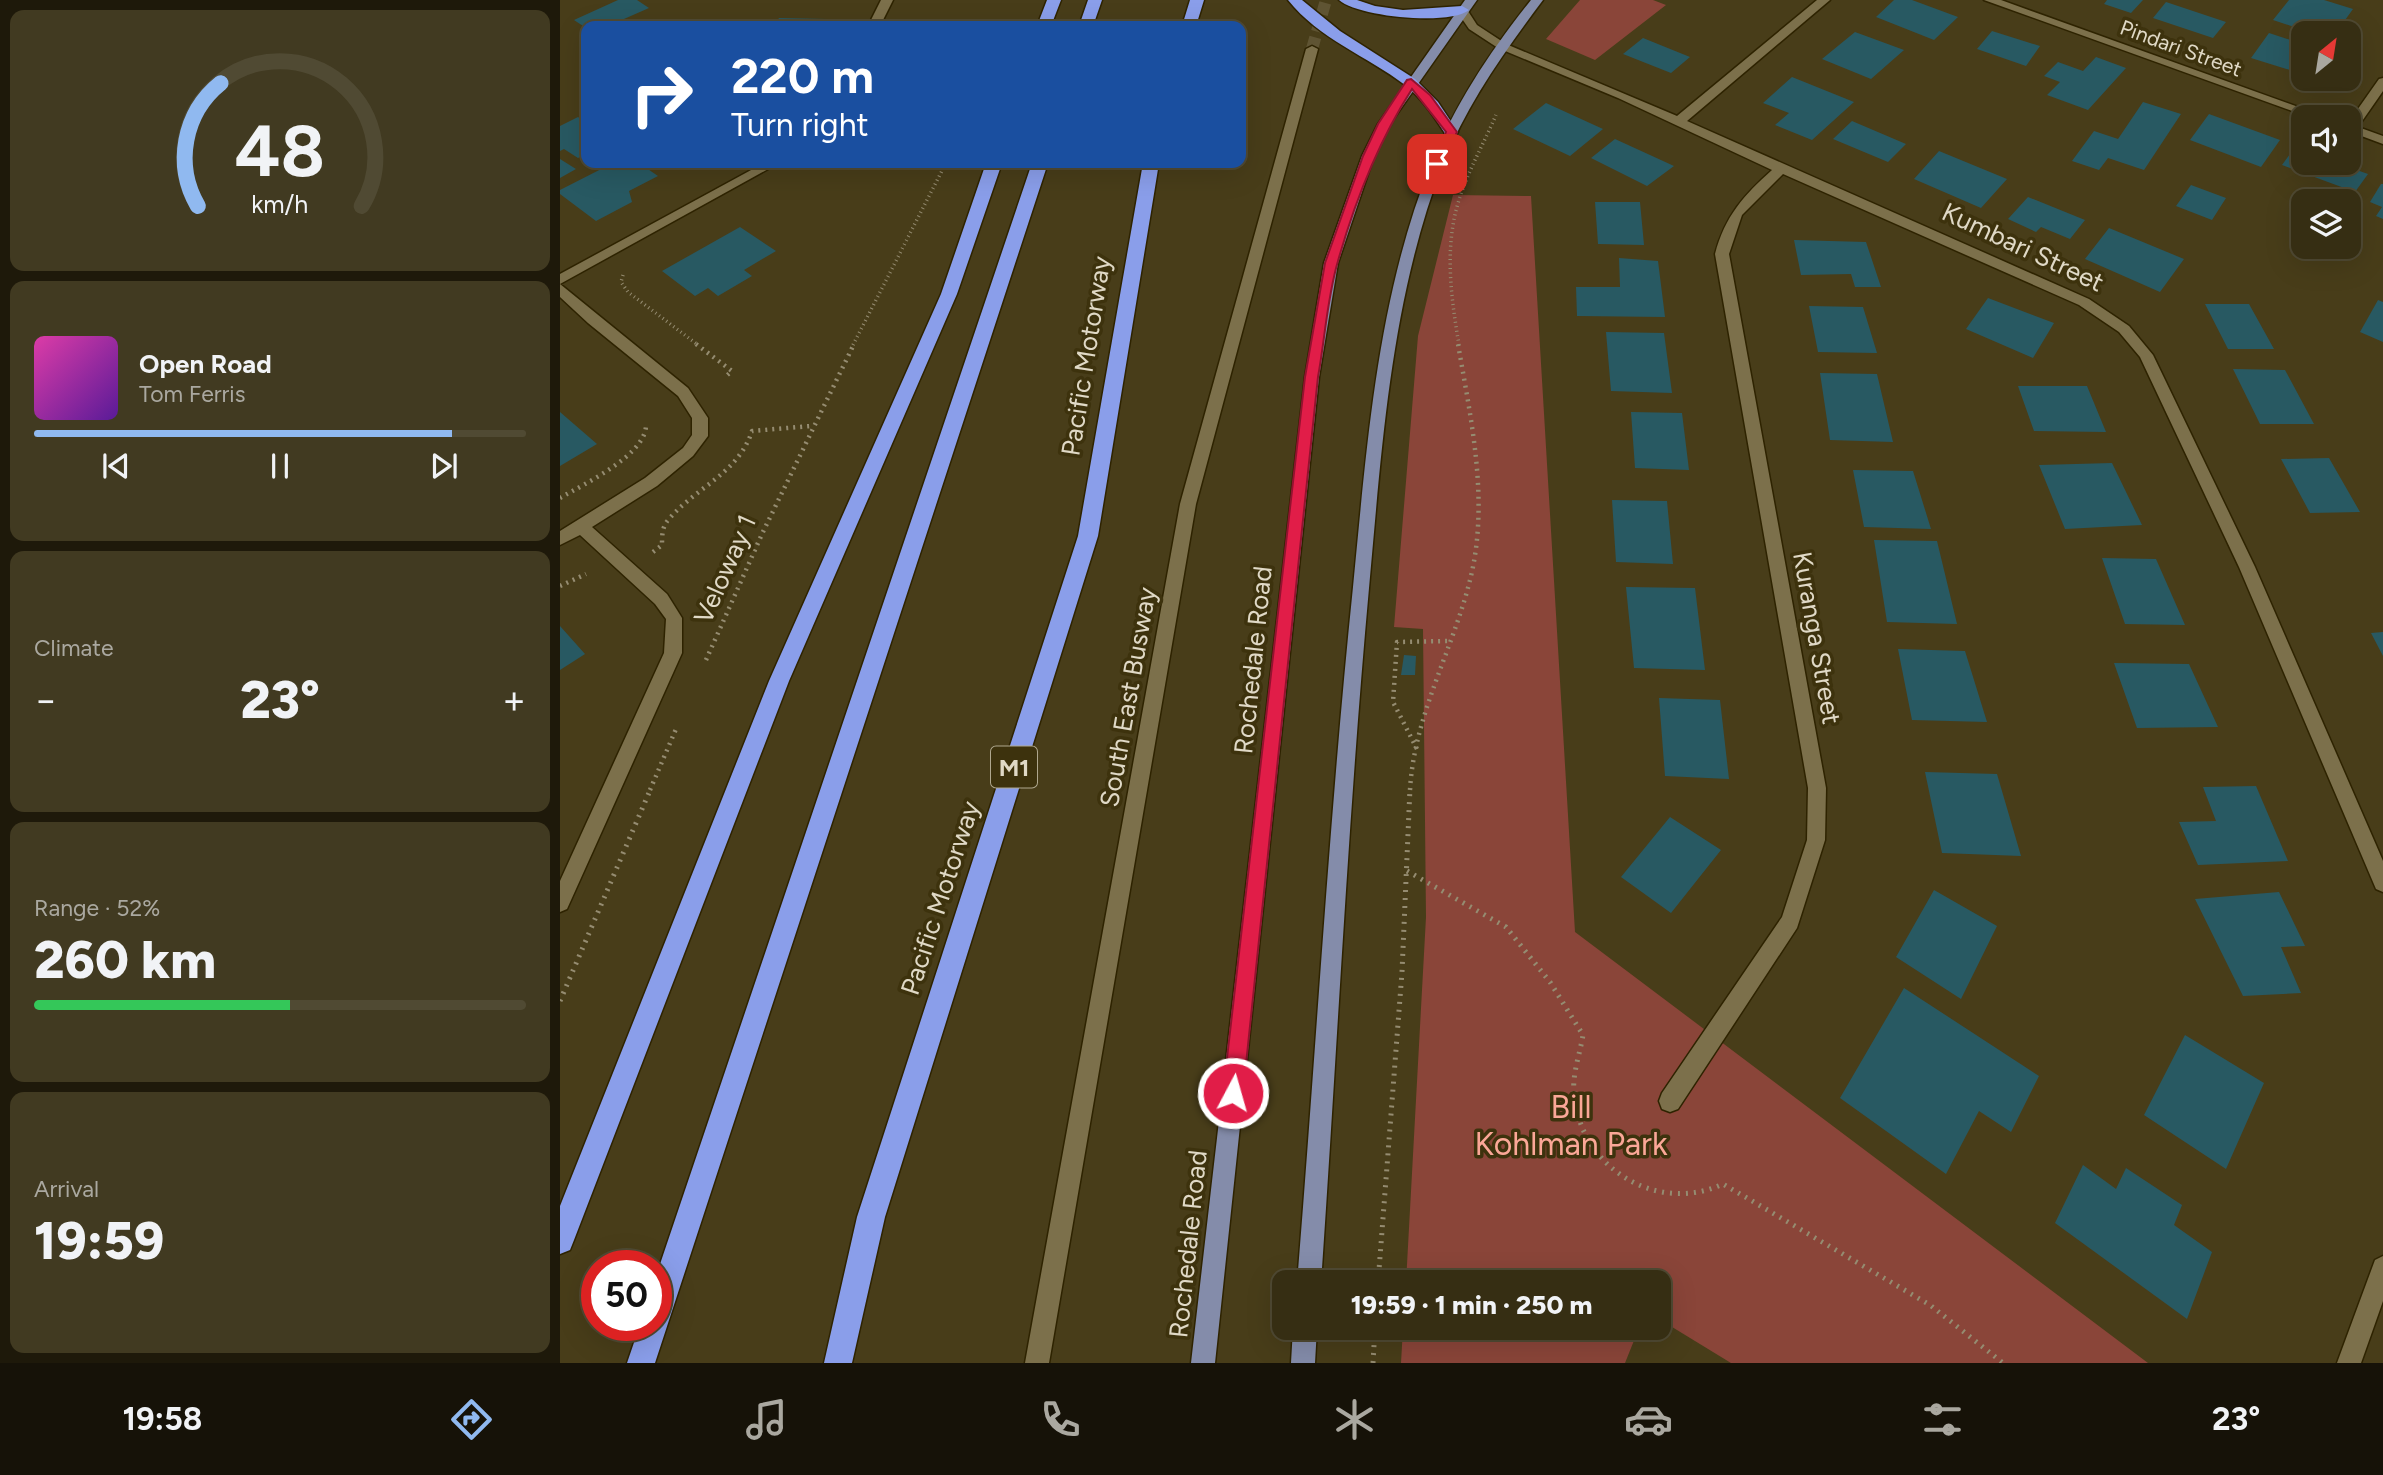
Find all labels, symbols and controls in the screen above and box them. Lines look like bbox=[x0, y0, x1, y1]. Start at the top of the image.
street label: Pindari Street bbox=[2117, 14, 2245, 82]
north arrow bbox=[2291, 21, 2361, 91]
map controls bbox=[2291, 21, 2361, 259]
text: 220 m bbox=[731, 46, 874, 105]
icon: right bbox=[616, 49, 707, 140]
button: sound bbox=[2291, 105, 2361, 175]
text: Turn right bbox=[731, 106, 869, 144]
text: 48 bbox=[235, 108, 325, 195]
pin bbox=[1407, 134, 1467, 194]
icon: arrive bbox=[1418, 145, 1456, 183]
text: km/h bbox=[251, 189, 309, 219]
button: layers bbox=[2291, 189, 2361, 259]
street label: Kumbari Street bbox=[1937, 196, 2109, 299]
street label: Pacific Motorway bbox=[1054, 254, 1118, 458]
text: Open Road bbox=[139, 348, 272, 380]
text: Tom Ferris bbox=[139, 380, 245, 408]
icon: previous bbox=[97, 447, 135, 485]
icon: pause bbox=[261, 447, 299, 485]
icon: next bbox=[425, 447, 463, 485]
street label: Veloway 1 bbox=[687, 510, 763, 628]
street label: Kuranga Street bbox=[1786, 549, 1848, 727]
street label: Rochedale Road bbox=[1227, 564, 1279, 756]
street label: South East Busway bbox=[1093, 584, 1163, 809]
text: Climate bbox=[34, 634, 113, 662]
text: 23° bbox=[240, 669, 320, 731]
text: − bbox=[34, 677, 58, 723]
text: + bbox=[502, 677, 526, 723]
road number: M1 bbox=[991, 746, 1037, 788]
street label: Pacific Motorway bbox=[894, 797, 986, 999]
text: Range · 52% bbox=[34, 894, 160, 922]
text: 260 km bbox=[34, 929, 216, 991]
position arrow bbox=[1196, 1056, 1270, 1130]
park label: Bill Kohlman Park bbox=[1475, 1088, 1668, 1163]
street label: Rochedale Road bbox=[1162, 1148, 1214, 1340]
text: Arrival bbox=[34, 1175, 99, 1203]
text: 19:59 bbox=[34, 1210, 164, 1272]
speed limit sign: 50 bbox=[581, 1250, 672, 1341]
text: 19:59 · 1 min · 250 m bbox=[1351, 1289, 1592, 1321]
icon: directions bbox=[447, 1395, 496, 1444]
icon: music bbox=[742, 1395, 791, 1444]
icon: phone bbox=[1036, 1395, 1085, 1444]
icon: climate bbox=[1330, 1395, 1379, 1444]
icon: car bbox=[1624, 1395, 1673, 1444]
icon: filters bbox=[1918, 1395, 1967, 1444]
text: 19:58 bbox=[123, 1400, 202, 1438]
text: 23° bbox=[2212, 1400, 2260, 1438]

